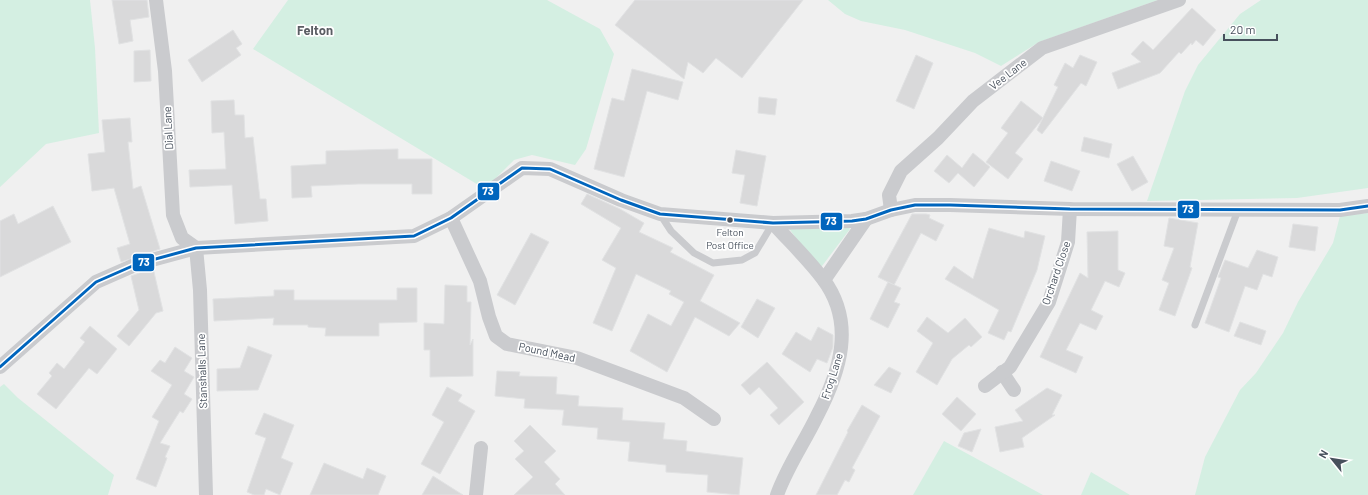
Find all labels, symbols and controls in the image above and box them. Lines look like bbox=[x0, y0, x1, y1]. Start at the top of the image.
scale bar bbox=[1224, 16, 1277, 42]
district label: Felton bbox=[297, 22, 333, 38]
text: 20 m bbox=[1230, 22, 1256, 36]
street label: Vee Lane bbox=[987, 55, 1029, 92]
street label: Dial Lane bbox=[160, 106, 175, 150]
line badge: 73 bbox=[477, 182, 500, 201]
text: 73 bbox=[482, 184, 494, 197]
line badge: 73 bbox=[1177, 200, 1200, 219]
text: 73 bbox=[1182, 202, 1194, 215]
line badge: 73 bbox=[820, 212, 843, 231]
text: 73 bbox=[825, 214, 837, 227]
marker: Felton Post Office bbox=[725, 215, 735, 225]
place label: Felton Post Office bbox=[706, 226, 754, 251]
street label: Orchard Close bbox=[1039, 239, 1073, 306]
line badge: 73 bbox=[132, 253, 155, 272]
text: 73 bbox=[138, 255, 150, 268]
street label: Stanshalls Lane bbox=[194, 333, 209, 409]
street label: Pound Mead bbox=[518, 339, 577, 364]
street label: Frog Lane bbox=[818, 351, 845, 401]
north arrow bbox=[1312, 439, 1352, 479]
text: N bbox=[1315, 447, 1330, 460]

